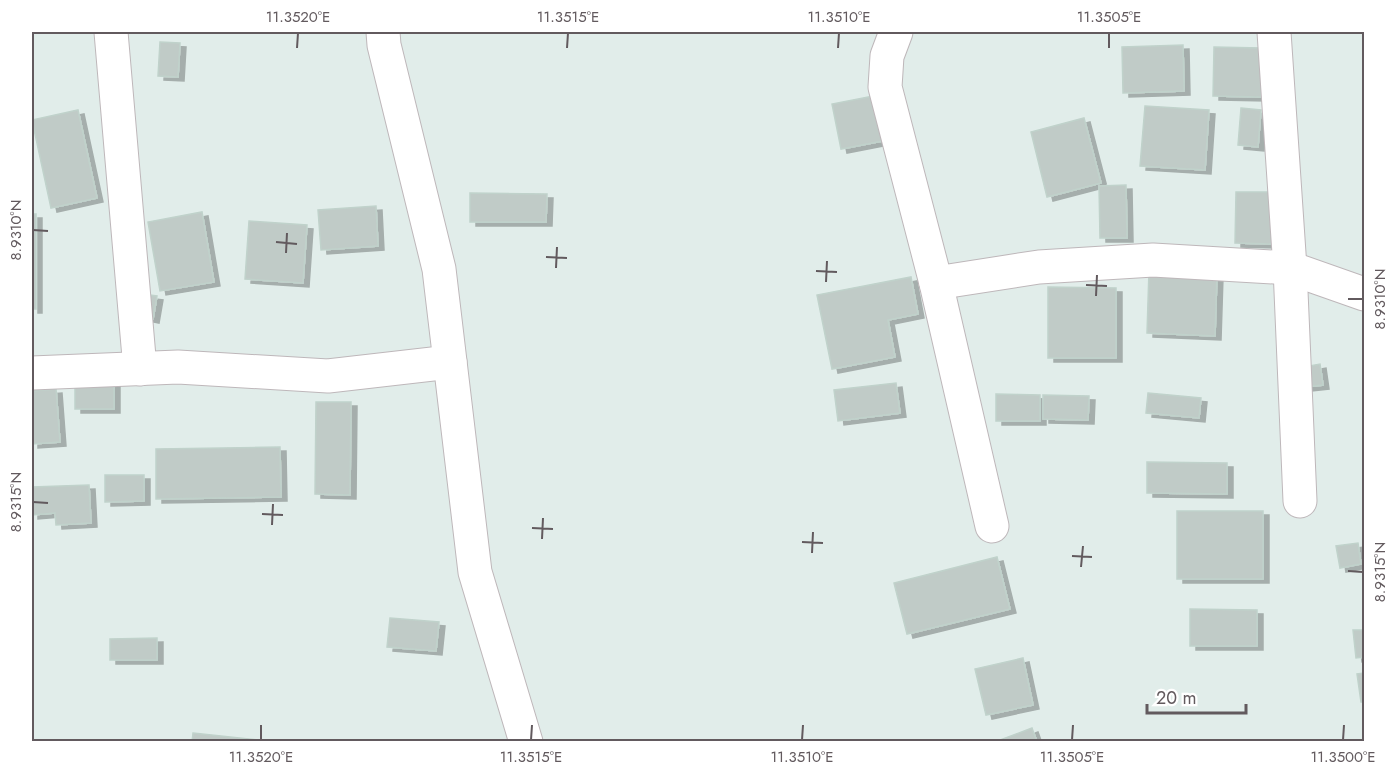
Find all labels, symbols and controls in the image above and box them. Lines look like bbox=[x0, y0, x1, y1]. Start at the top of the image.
text: 11.3520°E bbox=[266, 6, 330, 28]
text: 11.3515°E bbox=[537, 6, 599, 28]
text: 11.3510°E bbox=[808, 6, 870, 28]
text: 11.3505°E bbox=[1077, 6, 1141, 28]
text: 8.9310°N bbox=[5, 200, 27, 260]
text: 8.9310°N bbox=[1369, 269, 1391, 329]
text: 8.9315°N bbox=[5, 472, 27, 532]
text: 8.9315°N bbox=[1369, 542, 1391, 602]
scale bar bbox=[1147, 677, 1246, 715]
text: 20 m bbox=[1156, 685, 1196, 711]
text: 11.3520°E bbox=[229, 746, 293, 768]
text: 11.3515°E bbox=[500, 746, 562, 768]
text: 11.3510°E bbox=[771, 746, 833, 768]
text: 11.3505°E bbox=[1040, 746, 1104, 768]
text: 11.3500°E bbox=[1310, 746, 1376, 768]

